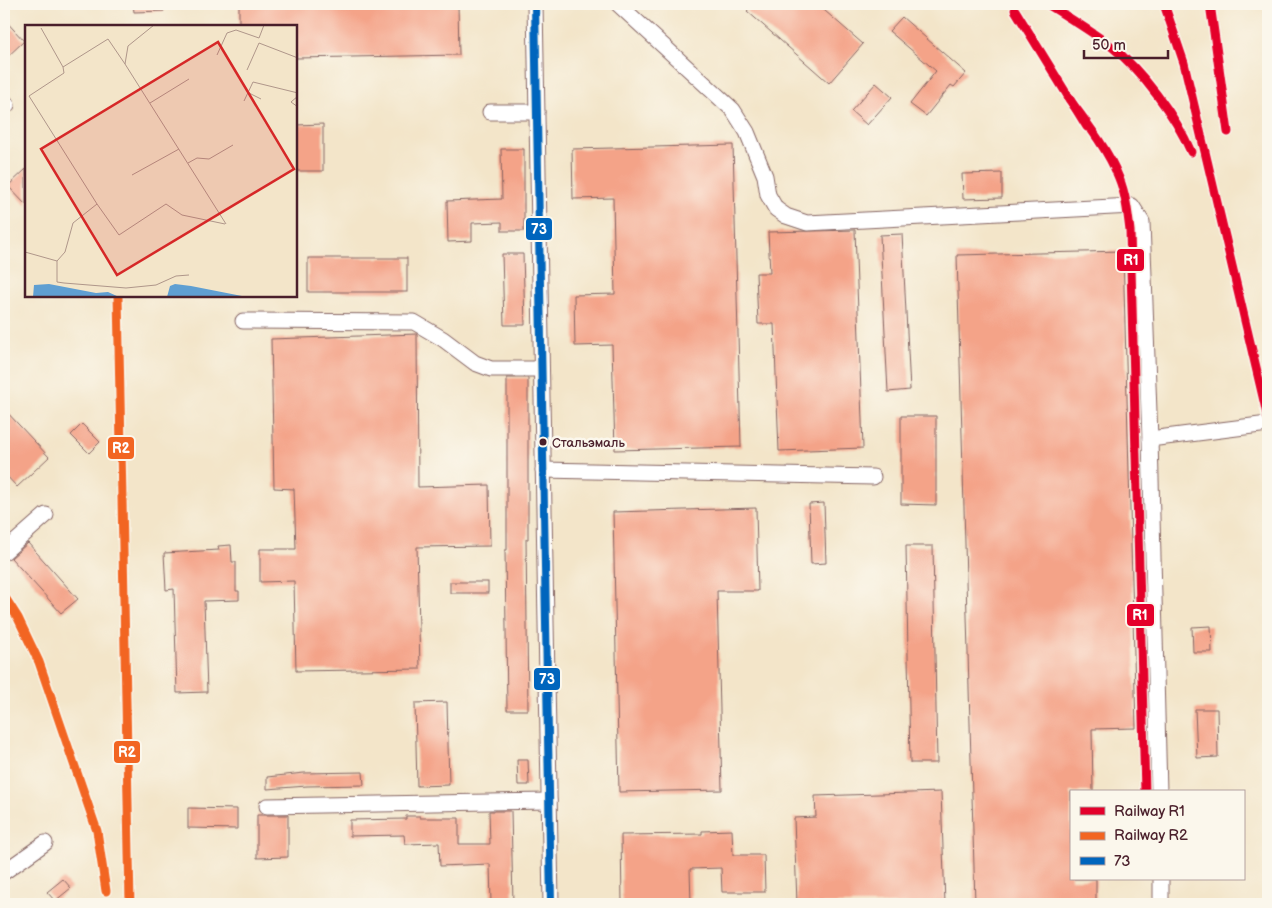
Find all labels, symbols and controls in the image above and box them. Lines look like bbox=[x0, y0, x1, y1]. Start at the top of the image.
inset map bbox=[25, 25, 298, 298]
scale bar bbox=[1084, 28, 1168, 60]
text: 50 m bbox=[1092, 36, 1126, 55]
line badge: 73 bbox=[525, 217, 553, 241]
text: 73 bbox=[531, 221, 547, 238]
line badge: R1 bbox=[1116, 248, 1145, 272]
text: R1 bbox=[1123, 252, 1139, 269]
place label: Стальэмаль bbox=[552, 435, 625, 451]
line badge: R2 bbox=[107, 436, 135, 460]
marker: Стальэмаль bbox=[538, 437, 548, 447]
text: R2 bbox=[112, 440, 131, 457]
line badge: R1 bbox=[1126, 603, 1155, 627]
text: R1 bbox=[1132, 607, 1148, 624]
line badge: 73 bbox=[533, 667, 561, 691]
text: 73 bbox=[539, 671, 555, 688]
line badge: R2 bbox=[113, 740, 141, 764]
text: R2 bbox=[118, 744, 137, 761]
legend bbox=[1070, 790, 1244, 880]
text: Railway R1 bbox=[1114, 802, 1185, 821]
text: Railway R2 bbox=[1114, 826, 1188, 845]
text: 73 bbox=[1114, 852, 1131, 871]

